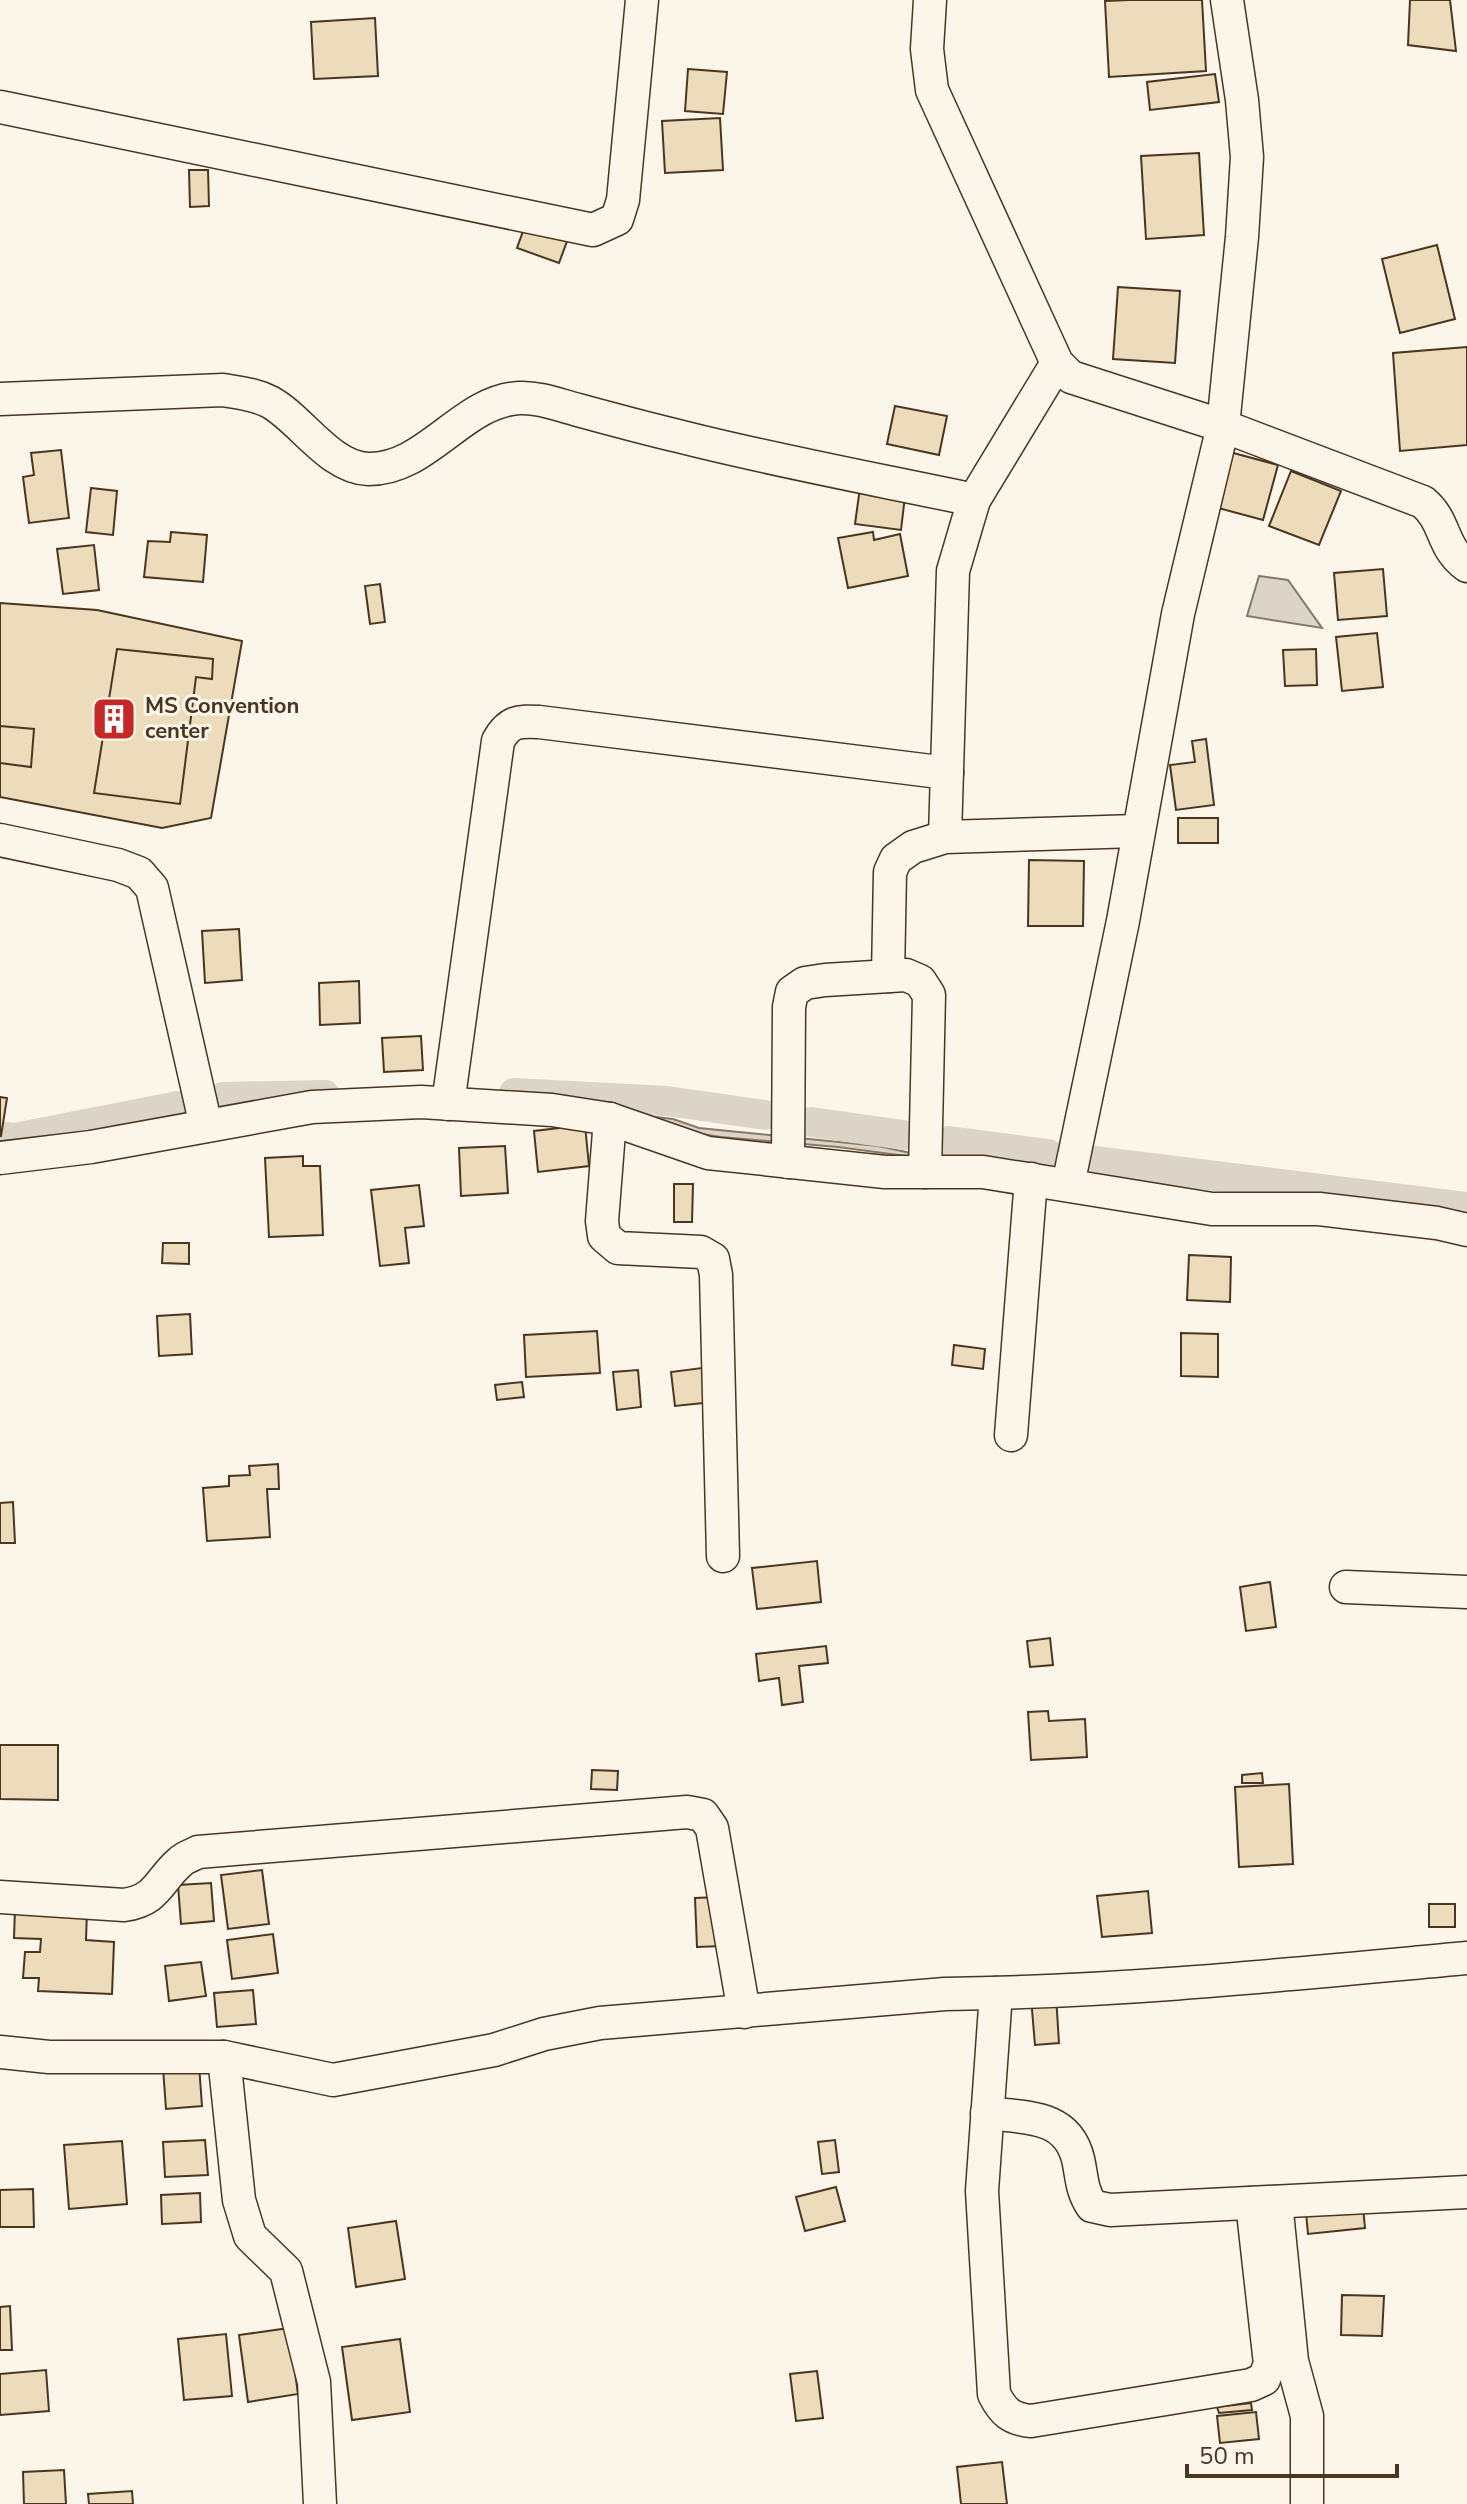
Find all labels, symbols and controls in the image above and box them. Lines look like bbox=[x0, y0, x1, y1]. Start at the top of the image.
place label: MS Convention center bbox=[145, 691, 299, 746]
building icon: MS Convention center bbox=[90, 695, 138, 743]
scale bar bbox=[1187, 2428, 1397, 2478]
text: 50 m bbox=[1199, 2440, 1255, 2472]

